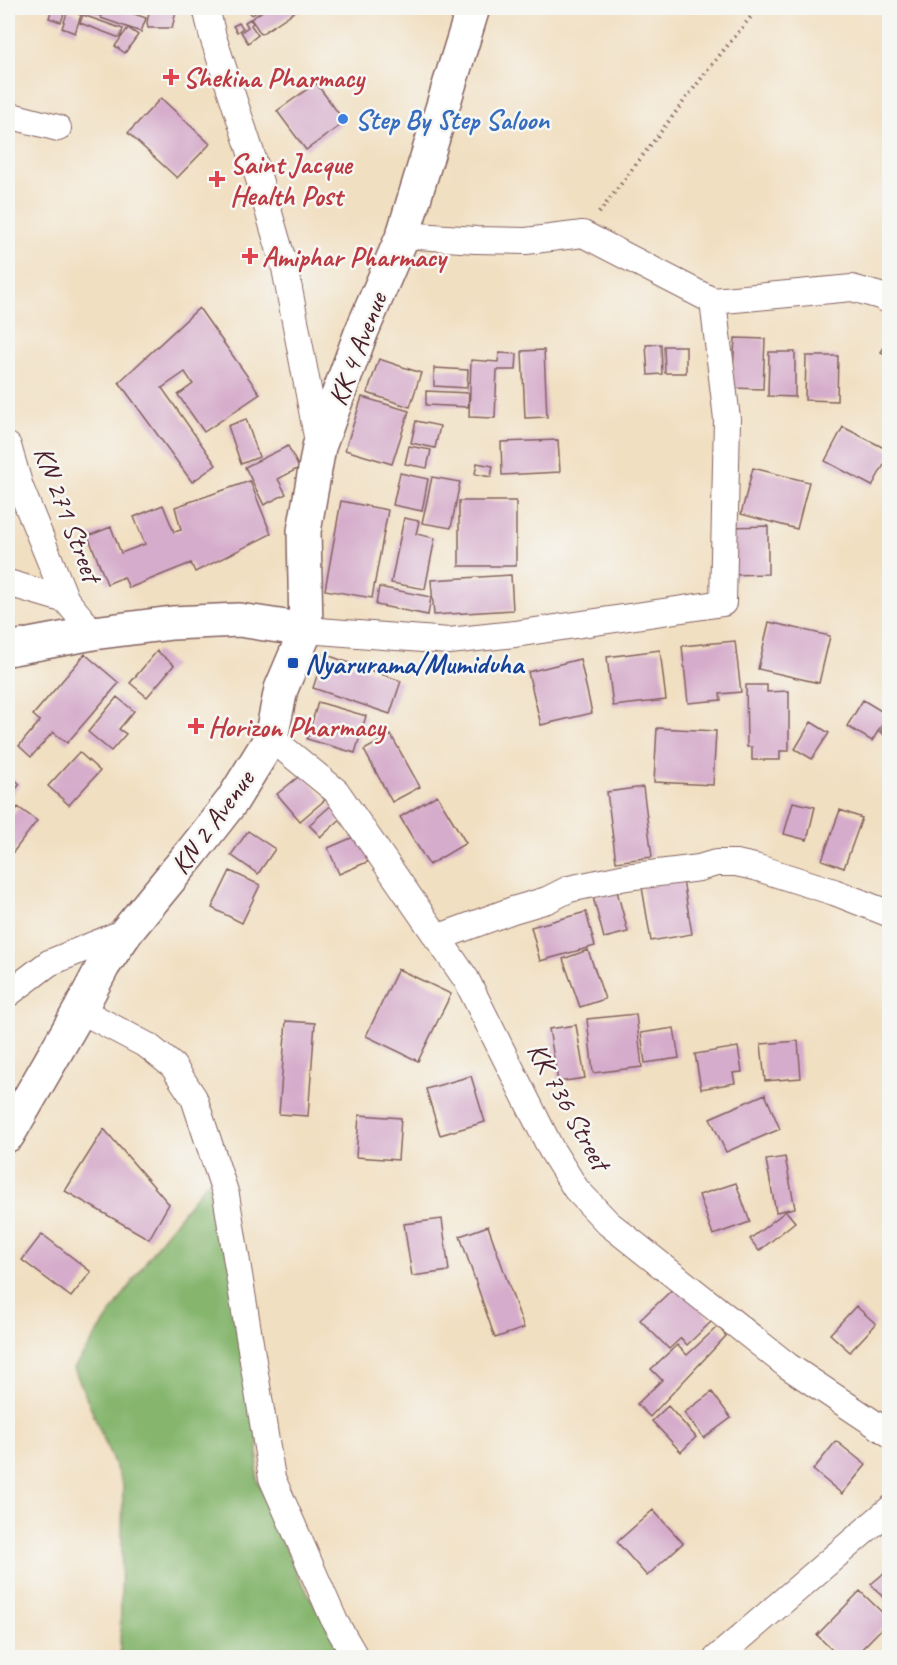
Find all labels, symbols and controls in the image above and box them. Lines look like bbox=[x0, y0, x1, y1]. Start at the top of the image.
place label: Shekina Pharmacy bbox=[183, 60, 366, 96]
marker: Shekina Pharmacy bbox=[164, 70, 178, 84]
place label: Step By Step Saloon bbox=[355, 102, 550, 137]
marker: Step By Step Saloon bbox=[336, 112, 350, 126]
place label: Saint Jacque Health Post bbox=[230, 146, 354, 213]
marker: Saint Jacque Health Post bbox=[208, 170, 226, 188]
place label: Amiphar Pharmacy bbox=[262, 239, 449, 274]
marker: Amiphar Pharmacy bbox=[243, 249, 257, 263]
street label: KK 4 Avenue bbox=[319, 286, 395, 410]
street label: KN 271 Street bbox=[26, 441, 111, 590]
place label: Nyarurama/Mumiduha bbox=[305, 646, 526, 681]
marker: Nyarurama/Mumiduha bbox=[286, 656, 300, 670]
place label: Horizon Pharmacy bbox=[208, 709, 387, 745]
marker: Horizon Pharmacy bbox=[189, 719, 203, 733]
street label: KN 2 Avenue bbox=[162, 762, 263, 881]
street label: KK 736 Street bbox=[520, 1036, 620, 1179]

